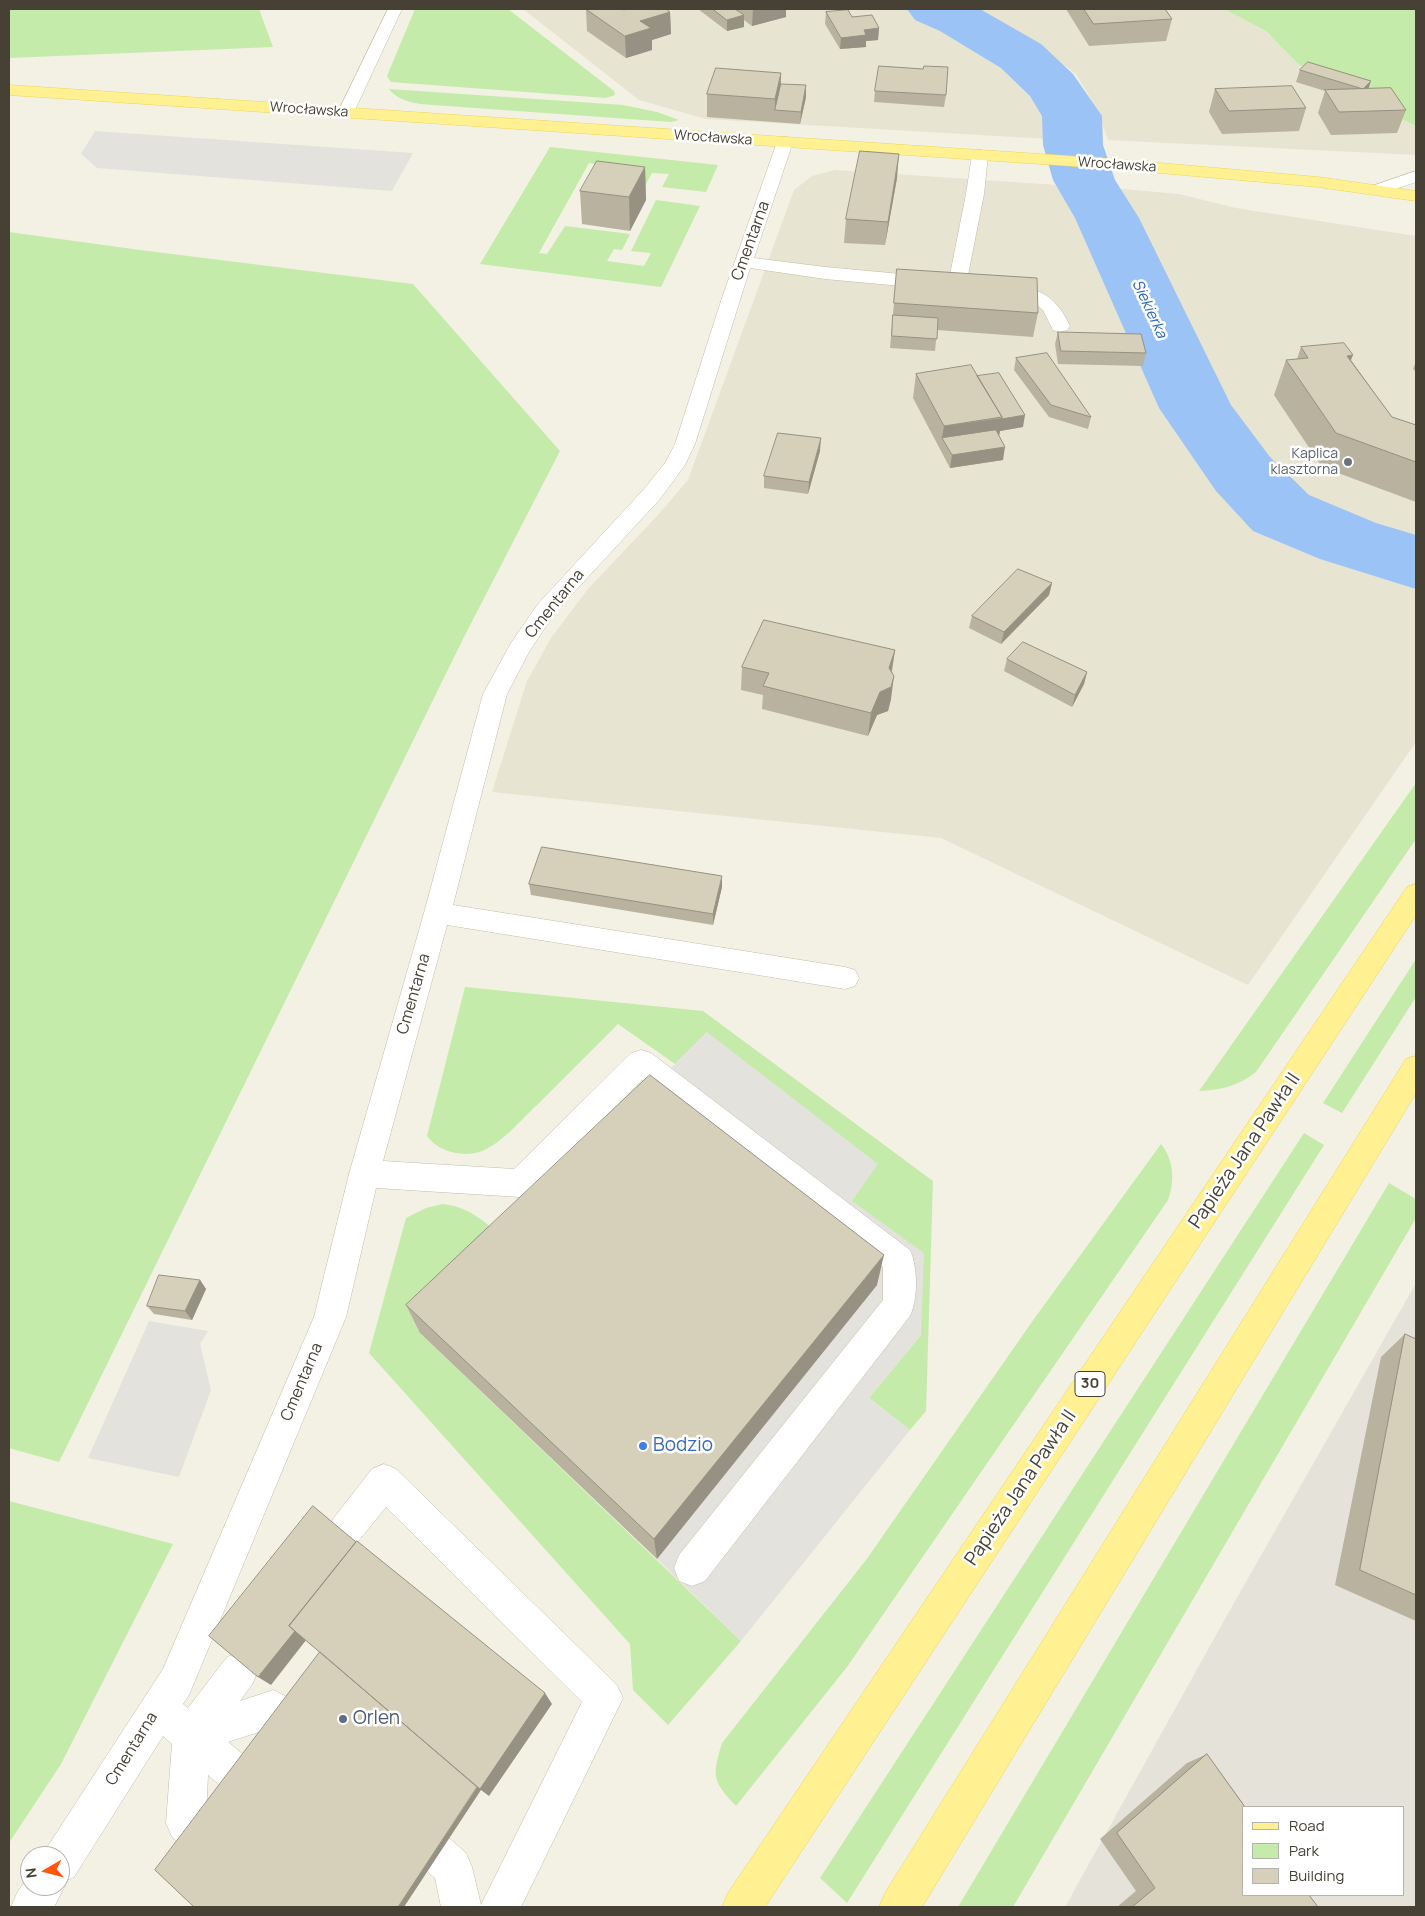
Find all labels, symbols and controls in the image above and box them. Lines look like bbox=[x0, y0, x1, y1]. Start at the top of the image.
street label: Wrocławska bbox=[269, 99, 349, 121]
street label: Wrocławska bbox=[673, 127, 753, 149]
street label: Wrocławska bbox=[1077, 154, 1157, 176]
street label: Cmentarna bbox=[728, 199, 774, 283]
water label: Siekierka bbox=[1128, 277, 1170, 341]
place label: Kaplica klasztorna bbox=[1270, 446, 1338, 478]
marker: Kaplica klasztorna bbox=[1342, 456, 1354, 468]
street label: Cmentarna bbox=[521, 566, 589, 642]
street label: Cmentarna bbox=[393, 951, 435, 1037]
street label: Papieża Jana Pawła II bbox=[1184, 1069, 1306, 1233]
street label: Cmentarna bbox=[277, 1340, 327, 1424]
road number: 30 bbox=[1075, 1372, 1105, 1396]
street label: Papieża Jana Pawła II bbox=[960, 1406, 1082, 1570]
place label: Bodzio bbox=[653, 1435, 713, 1457]
marker: Bodzio bbox=[637, 1440, 649, 1452]
place label: Orlen bbox=[353, 1708, 400, 1730]
street label: Cmentarna bbox=[102, 1709, 162, 1789]
marker: Orlen bbox=[337, 1713, 349, 1725]
legend bbox=[1242, 1806, 1405, 1896]
text: Road bbox=[1289, 1815, 1325, 1836]
text: Park bbox=[1289, 1840, 1319, 1861]
north arrow bbox=[20, 1846, 70, 1896]
text: Building bbox=[1289, 1865, 1344, 1886]
text: N bbox=[21, 1867, 41, 1879]

